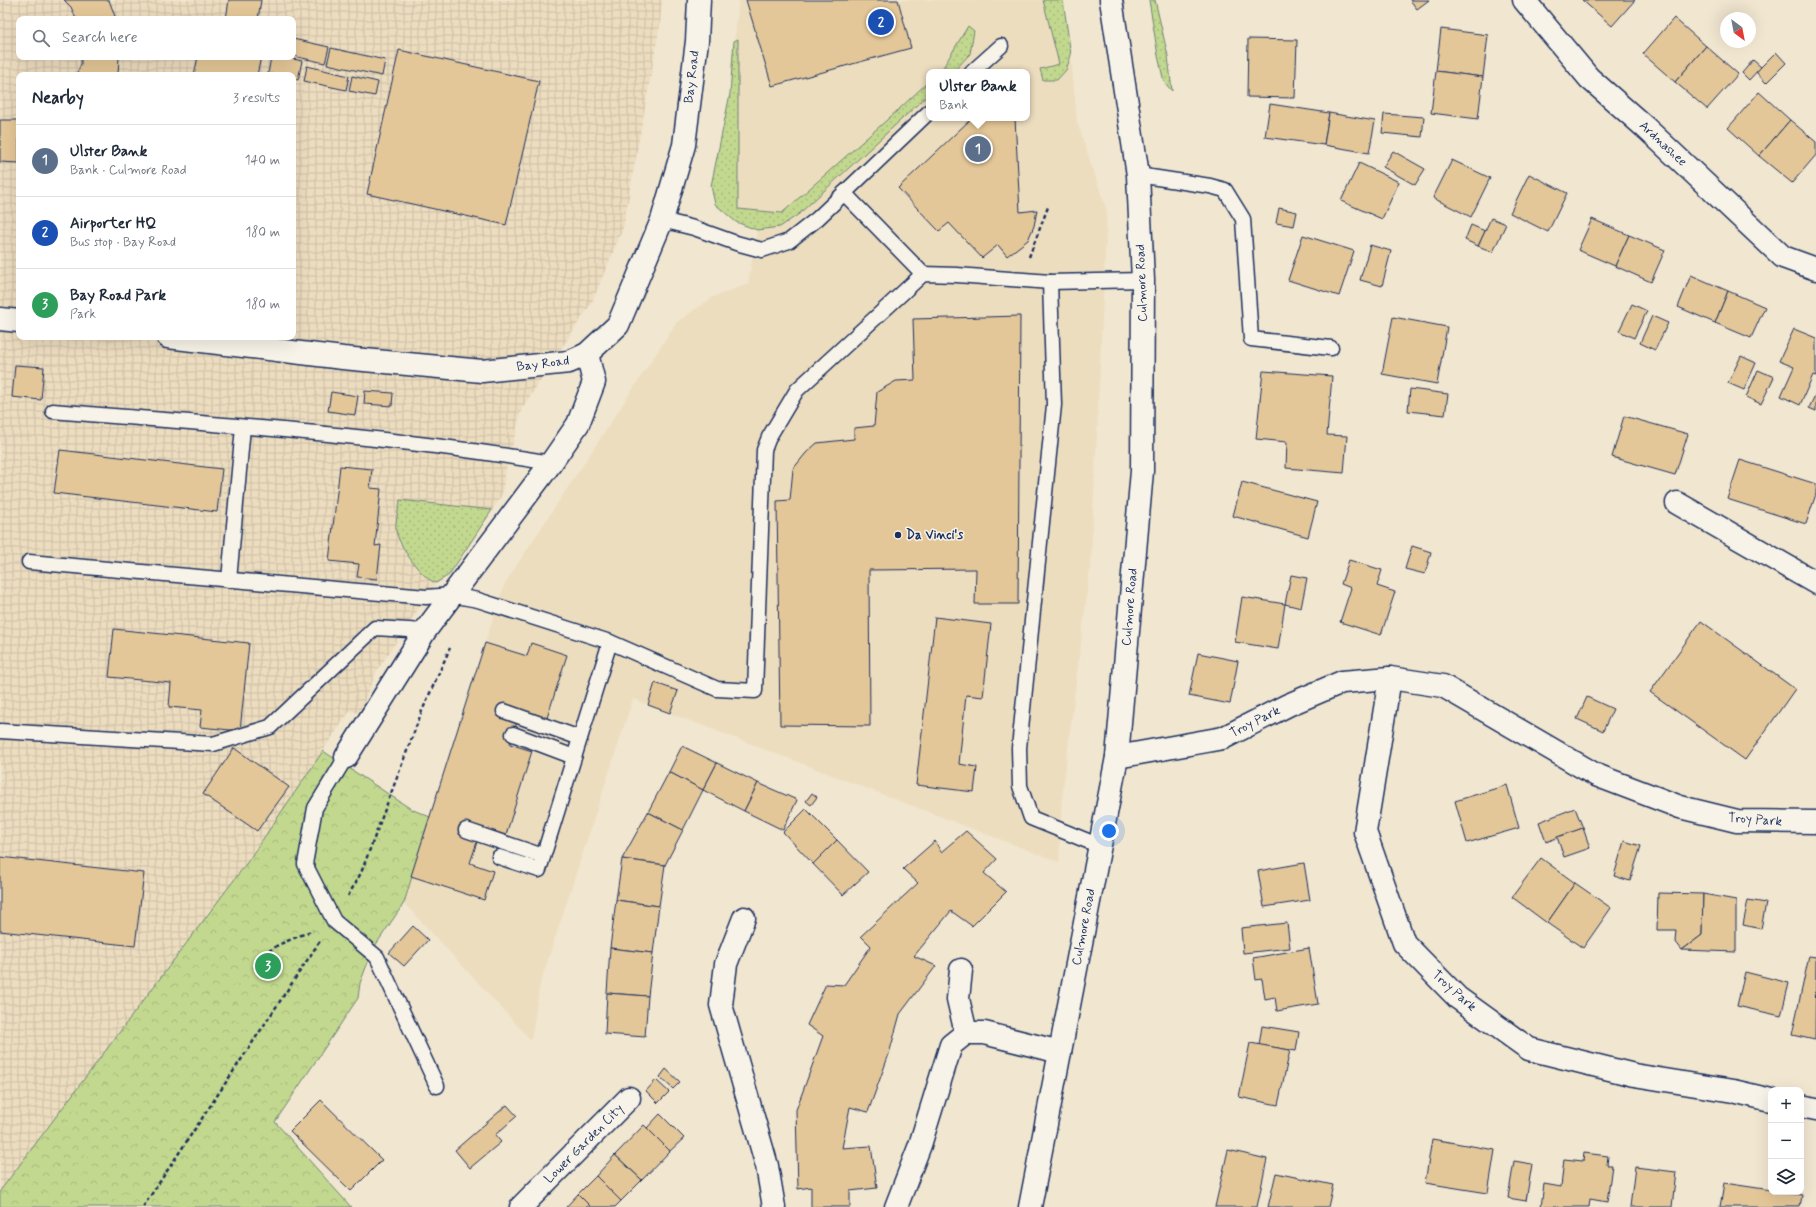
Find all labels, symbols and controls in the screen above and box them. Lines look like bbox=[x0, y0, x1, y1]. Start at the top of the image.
pin: 2 bbox=[868, 7, 894, 37]
north arrow bbox=[1720, 12, 1756, 48]
search box bbox=[16, 16, 296, 60]
icon: search bbox=[30, 27, 52, 49]
text: Search here bbox=[62, 28, 138, 48]
street label: Bay Road bbox=[680, 50, 704, 104]
popup bbox=[926, 69, 1030, 121]
text: Ulster Bank bbox=[939, 77, 1017, 97]
text: Nearby bbox=[32, 87, 84, 109]
text: 3 results bbox=[233, 90, 280, 107]
text: Bank bbox=[939, 97, 968, 114]
street label: Ardnashee bbox=[1635, 117, 1691, 171]
pin: 1 bbox=[965, 134, 991, 164]
text: Ulster Bank bbox=[70, 142, 147, 162]
text: 1 bbox=[42, 152, 48, 169]
text: 140 m bbox=[245, 152, 280, 169]
text: Bank · Culmore Road bbox=[70, 162, 187, 179]
text: Airporter HQ bbox=[70, 214, 156, 234]
text: 2 bbox=[42, 224, 48, 241]
text: 180 m bbox=[245, 224, 280, 241]
text: Bus stop · Bay Road bbox=[70, 234, 176, 251]
street label: Culmore Road bbox=[1132, 244, 1152, 322]
text: Bay Road Park bbox=[70, 286, 166, 306]
text: 3 bbox=[42, 296, 48, 313]
text: 180 m bbox=[245, 296, 280, 313]
text: Park bbox=[70, 306, 96, 323]
street label: Bay Road bbox=[516, 352, 570, 376]
place label: Da Vinci's bbox=[906, 527, 963, 544]
marker: Da Vinci's bbox=[893, 530, 903, 540]
street label: Culmore Road bbox=[1118, 567, 1142, 647]
street label: Troy Park bbox=[1227, 702, 1283, 742]
street label: Troy Park bbox=[1727, 810, 1783, 830]
your location bbox=[1099, 821, 1119, 841]
street label: Culmore Road bbox=[1068, 887, 1100, 967]
pin: 3 bbox=[255, 951, 281, 981]
street label: Troy Park bbox=[1428, 967, 1480, 1016]
map controls bbox=[1768, 1087, 1804, 1195]
button: + bbox=[1768, 1087, 1804, 1123]
street label: Lower Garden City bbox=[541, 1101, 627, 1187]
button: − bbox=[1768, 1123, 1804, 1159]
button: layers bbox=[1768, 1159, 1804, 1195]

